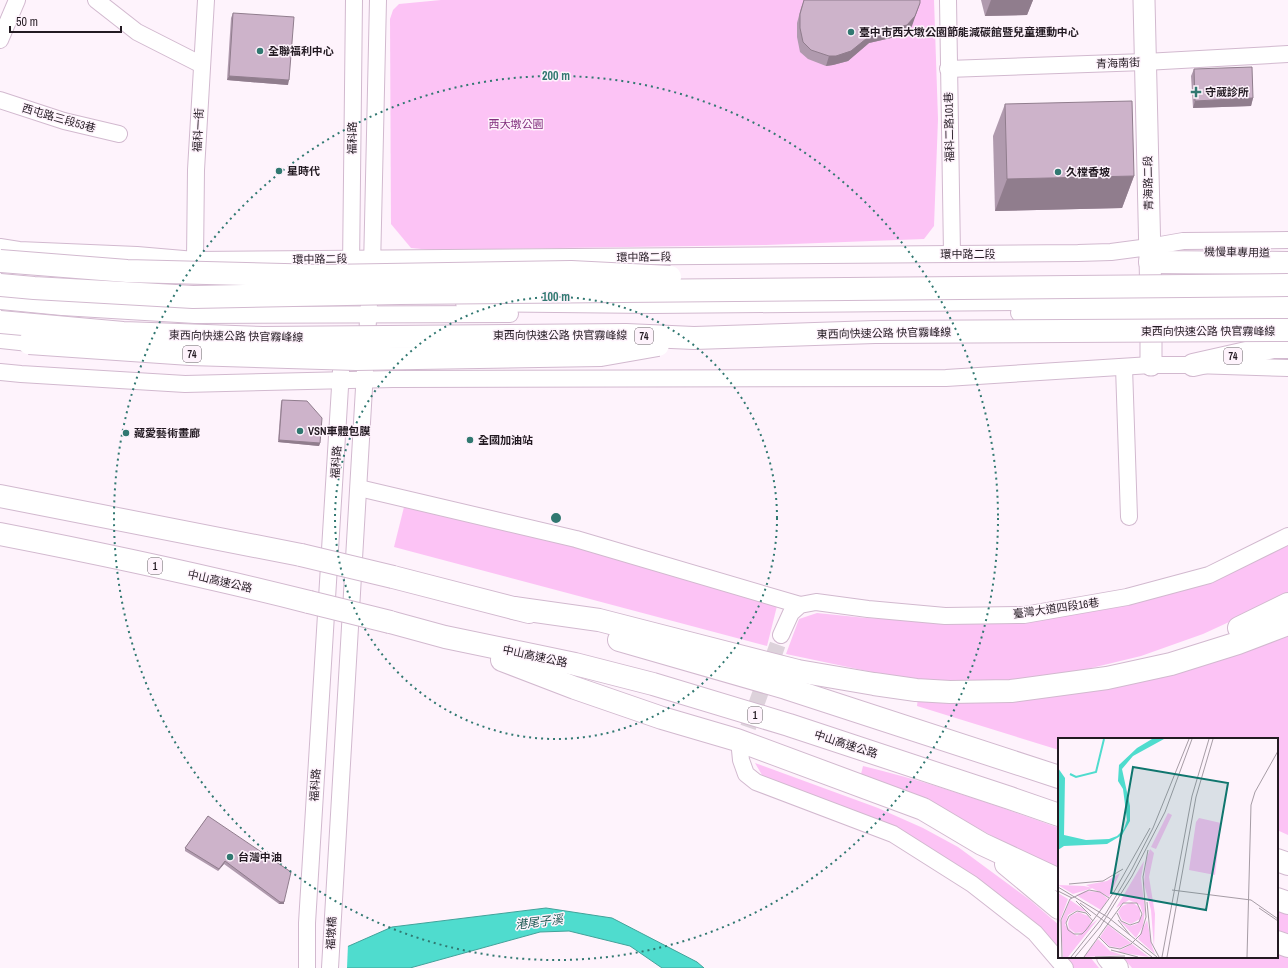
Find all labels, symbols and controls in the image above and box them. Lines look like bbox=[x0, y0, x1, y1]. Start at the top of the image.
scale bar bbox=[10, 8, 121, 34]
text: 50 m bbox=[16, 14, 38, 30]
place label: 臺中市西大墩公園節能減碳館暨兒童運動中心 bbox=[859, 25, 1079, 39]
marker: 臺中市西大墩公園節能減碳館暨兒童運動中心 bbox=[846, 27, 856, 37]
place label: 全聯福利中心 bbox=[268, 44, 334, 58]
marker: 全聯福利中心 bbox=[255, 46, 265, 56]
street label: 青海南街 bbox=[1096, 55, 1140, 71]
text: 200 m bbox=[542, 68, 570, 84]
place label: 守葳診所 bbox=[1205, 85, 1249, 99]
marker: 守葳診所 bbox=[1190, 86, 1202, 98]
street label: 福科二路101巷 bbox=[941, 92, 957, 162]
street label: 西屯路三段53巷 bbox=[21, 101, 97, 135]
street label: 福科一街 bbox=[190, 108, 206, 152]
park label: 西大墩公園 bbox=[489, 117, 544, 131]
street label: 福科路 bbox=[345, 121, 359, 155]
street label: 青海路二段 bbox=[1141, 155, 1155, 211]
place label: 星時代 bbox=[287, 164, 320, 178]
place label: 久樘香坡 bbox=[1066, 165, 1110, 179]
marker: 星時代 bbox=[274, 166, 284, 176]
marker: 久樘香坡 bbox=[1053, 167, 1063, 177]
street label: 機慢車專用道 bbox=[1204, 244, 1270, 260]
street label: 環中路二段 bbox=[941, 247, 996, 261]
street label: 環中路二段 bbox=[616, 250, 672, 264]
street label: 環中路二段 bbox=[292, 252, 348, 266]
text: 100 m bbox=[542, 289, 570, 305]
street label: 東西向快速公路 快官霧峰線 bbox=[1141, 324, 1275, 338]
street label: 東西向快速公路 快官霧峰線 bbox=[817, 325, 951, 341]
street label: 東西向快速公路 快官霧峰線 bbox=[169, 328, 303, 344]
street label: 東西向快速公路 快官霧峰線 bbox=[493, 328, 627, 342]
road number: 74 bbox=[635, 328, 653, 344]
road number: 74 bbox=[183, 346, 201, 362]
road number: 74 bbox=[1224, 348, 1242, 364]
place label: VSN車體包膜 bbox=[308, 424, 371, 438]
place label: 藏愛藝術畫廊 bbox=[134, 426, 200, 440]
marker: VSN車體包膜 bbox=[295, 426, 305, 436]
marker: 藏愛藝術畫廊 bbox=[121, 428, 131, 438]
place label: 全國加油站 bbox=[478, 433, 533, 447]
marker: 全國加油站 bbox=[465, 435, 475, 445]
street label: 福科路 bbox=[328, 445, 344, 479]
centre of rings bbox=[549, 511, 563, 525]
road number: 1 bbox=[148, 558, 162, 574]
street label: 中山高速公路 bbox=[186, 567, 254, 595]
street label: 臺灣大道四段16巷 bbox=[1012, 595, 1100, 621]
street label: 中山高速公路 bbox=[501, 642, 569, 670]
road number: 1 bbox=[748, 707, 762, 723]
street label: 中山高速公路 bbox=[812, 727, 880, 761]
inset map bbox=[1058, 738, 1278, 958]
street label: 福科路 bbox=[307, 768, 323, 802]
place label: 台灣中油 bbox=[238, 850, 282, 864]
marker: 台灣中油 bbox=[225, 852, 235, 862]
water label: 港尾子溪 bbox=[514, 911, 566, 933]
street label: 福墩橋 bbox=[323, 916, 339, 950]

